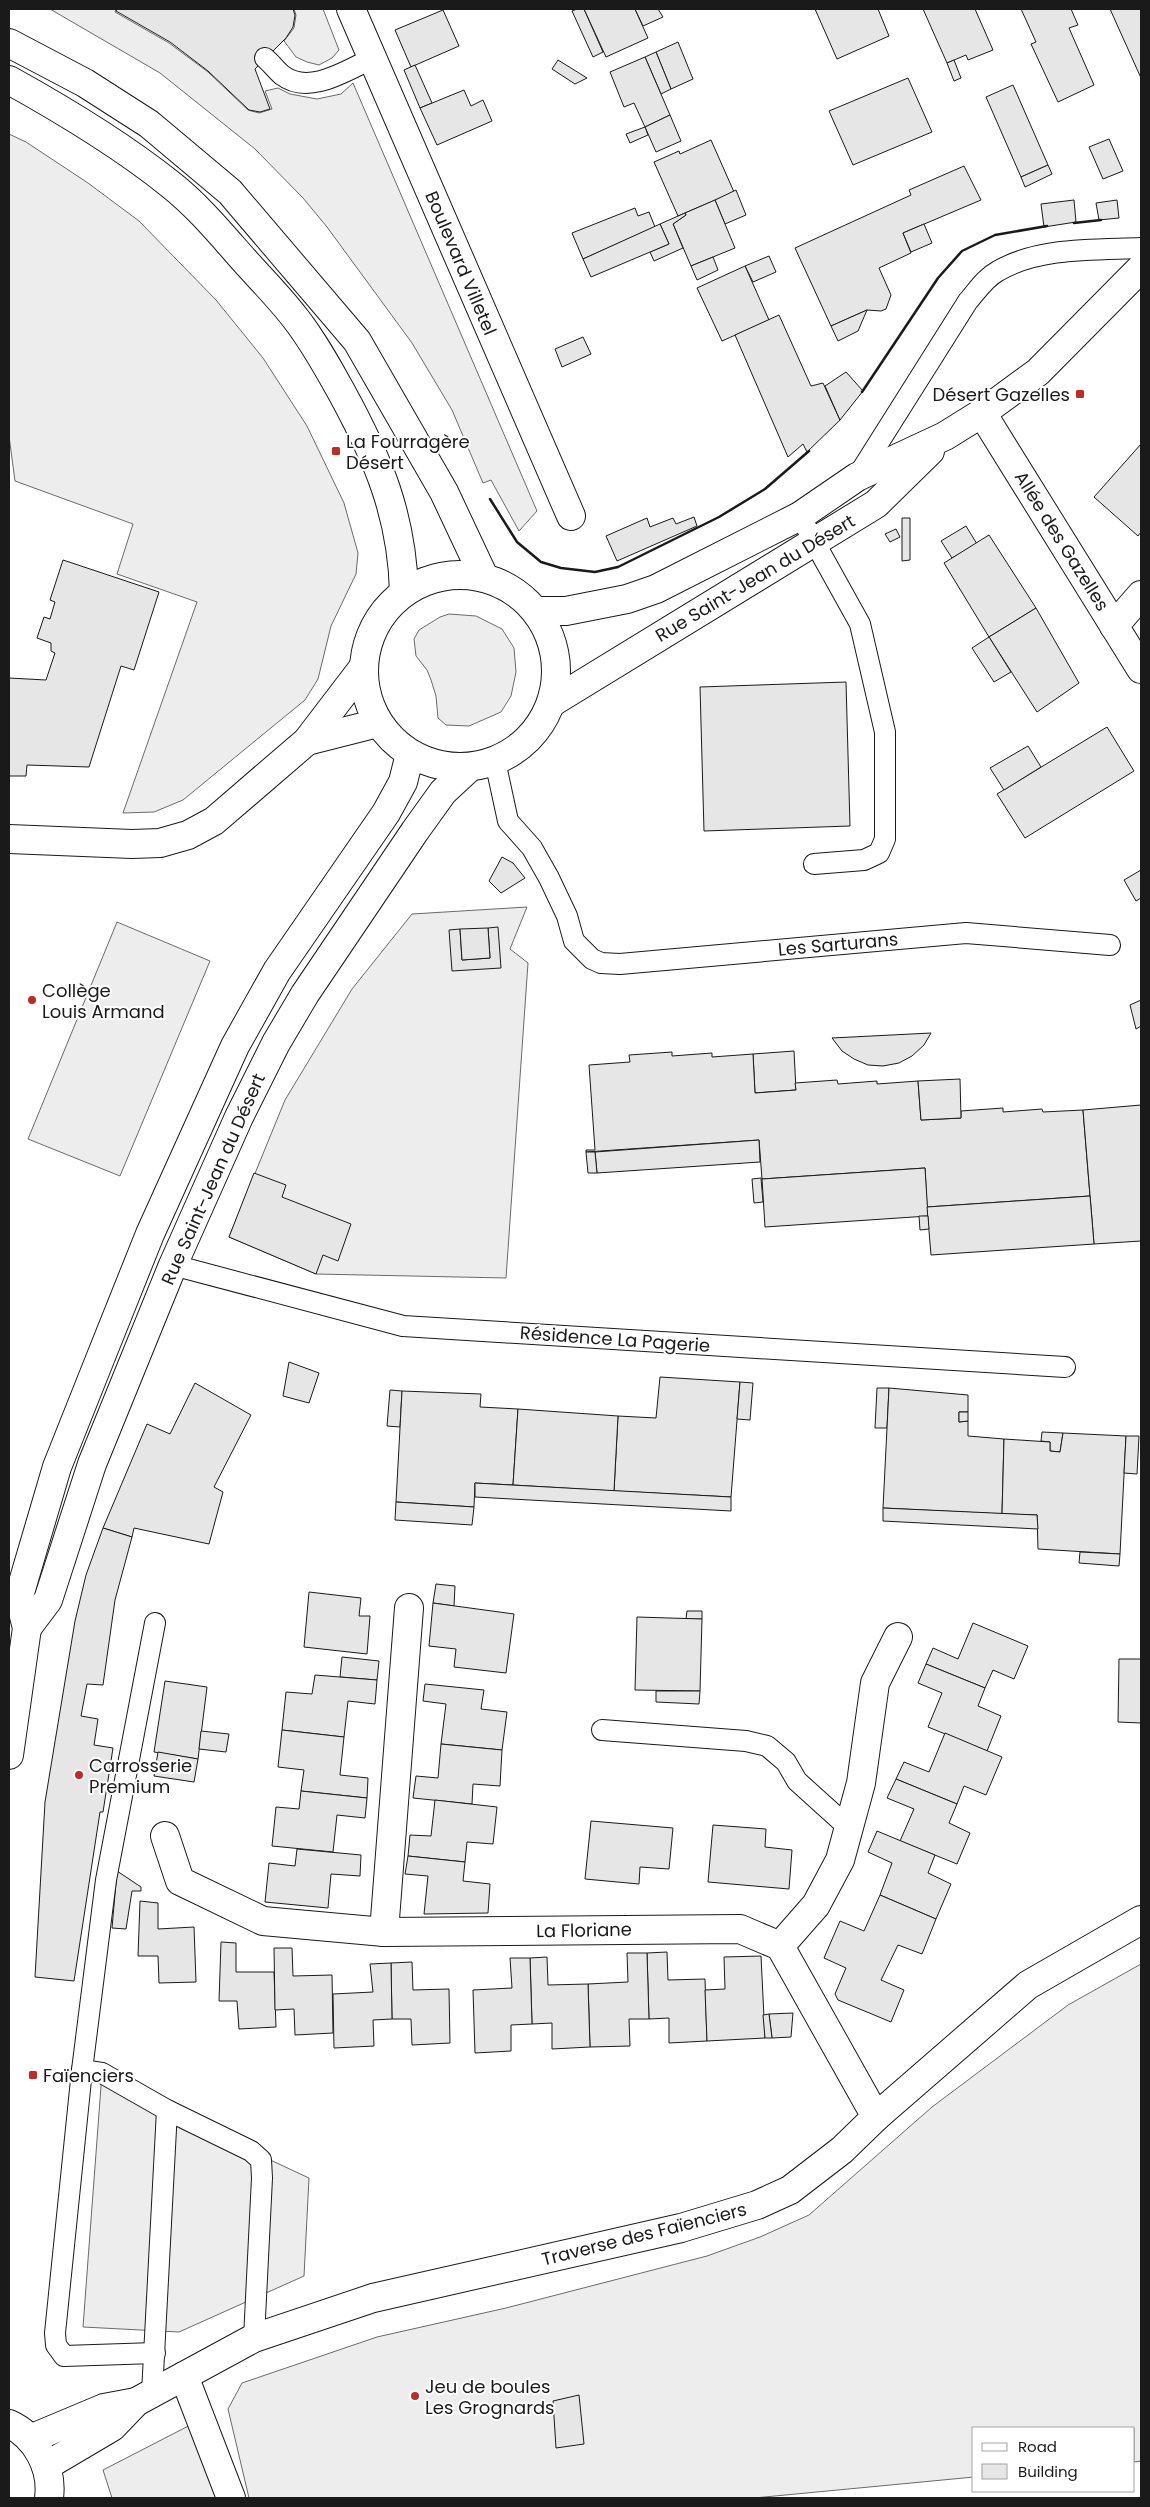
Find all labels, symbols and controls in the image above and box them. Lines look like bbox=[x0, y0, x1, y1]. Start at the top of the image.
street label: Boulevard Villetel bbox=[419, 187, 503, 339]
place label: Désert Gazelles bbox=[933, 382, 1070, 407]
marker: Désert Gazelles bbox=[1074, 388, 1086, 400]
place label: La Fourragère Désert bbox=[346, 429, 470, 475]
marker: La Fourragère Désert bbox=[330, 445, 342, 457]
street label: Allée des Gazelles bbox=[1009, 466, 1115, 616]
street label: Rue Saint-Jean du Désert bbox=[650, 508, 860, 648]
street label: Les Sarturans bbox=[777, 926, 899, 962]
place label: Collège Louis Armand bbox=[42, 978, 165, 1024]
marker: Collège Louis Armand bbox=[26, 994, 38, 1006]
street label: Rue Saint-Jean du Désert bbox=[155, 1069, 271, 1289]
street label: Résidence La Pagerie bbox=[519, 1320, 711, 1358]
place label: Carrosserie Premium bbox=[89, 1753, 192, 1799]
marker: Carrosserie Premium bbox=[73, 1769, 85, 1781]
street label: La Floriane bbox=[536, 1917, 632, 1943]
place label: Faïenciers bbox=[43, 2063, 134, 2088]
marker: Faïenciers bbox=[27, 2069, 39, 2081]
street label: Traverse des Faïenciers bbox=[539, 2196, 749, 2272]
place label: Jeu de boules Les Grognards bbox=[425, 2374, 555, 2420]
marker: Jeu de boules Les Grognards bbox=[409, 2390, 421, 2402]
legend bbox=[972, 2427, 1135, 2492]
text: Road bbox=[1018, 2436, 1057, 2457]
text: Building bbox=[1018, 2461, 1078, 2482]

